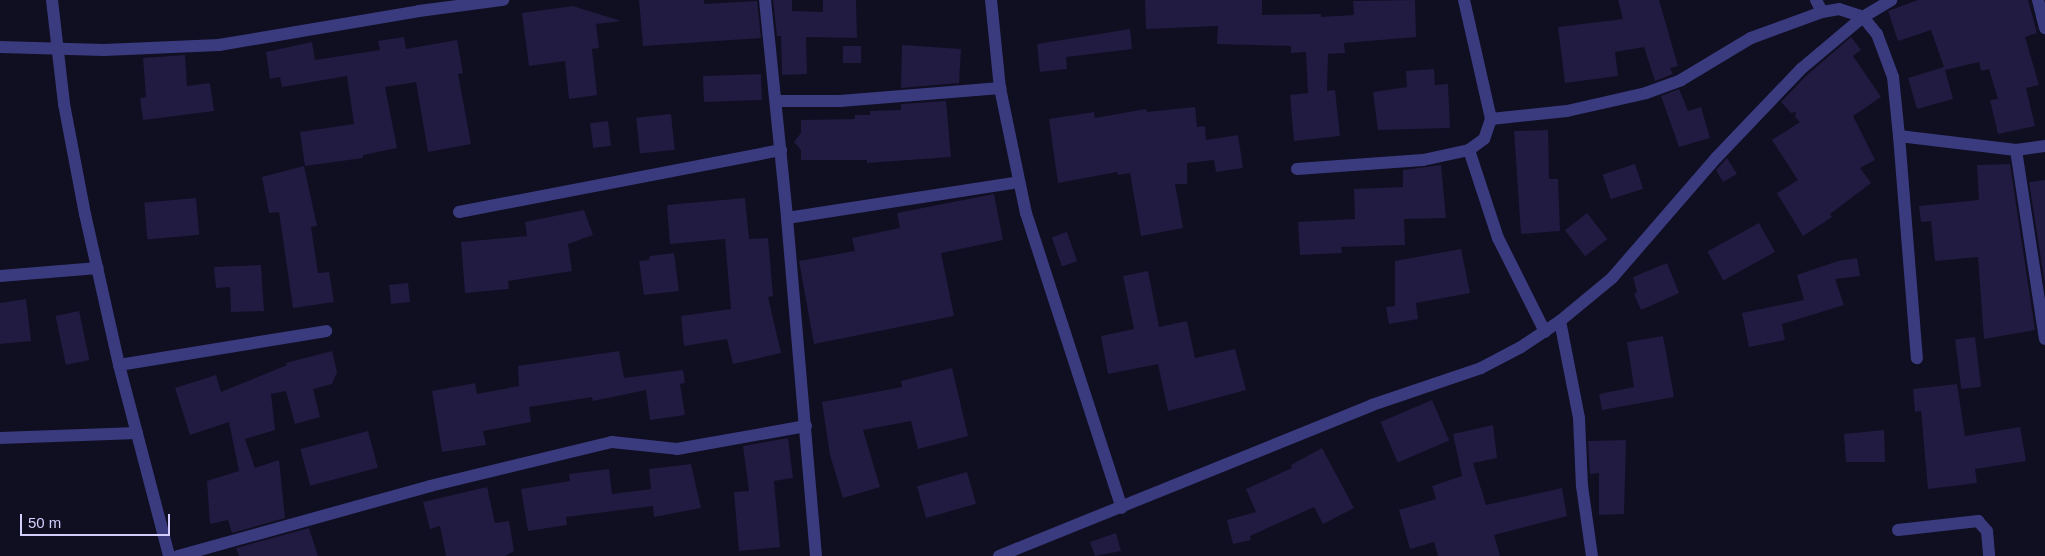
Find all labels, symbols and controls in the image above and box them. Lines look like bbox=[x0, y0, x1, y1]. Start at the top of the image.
scale bar bbox=[22, 504, 172, 536]
text: 50 m bbox=[28, 514, 61, 531]

